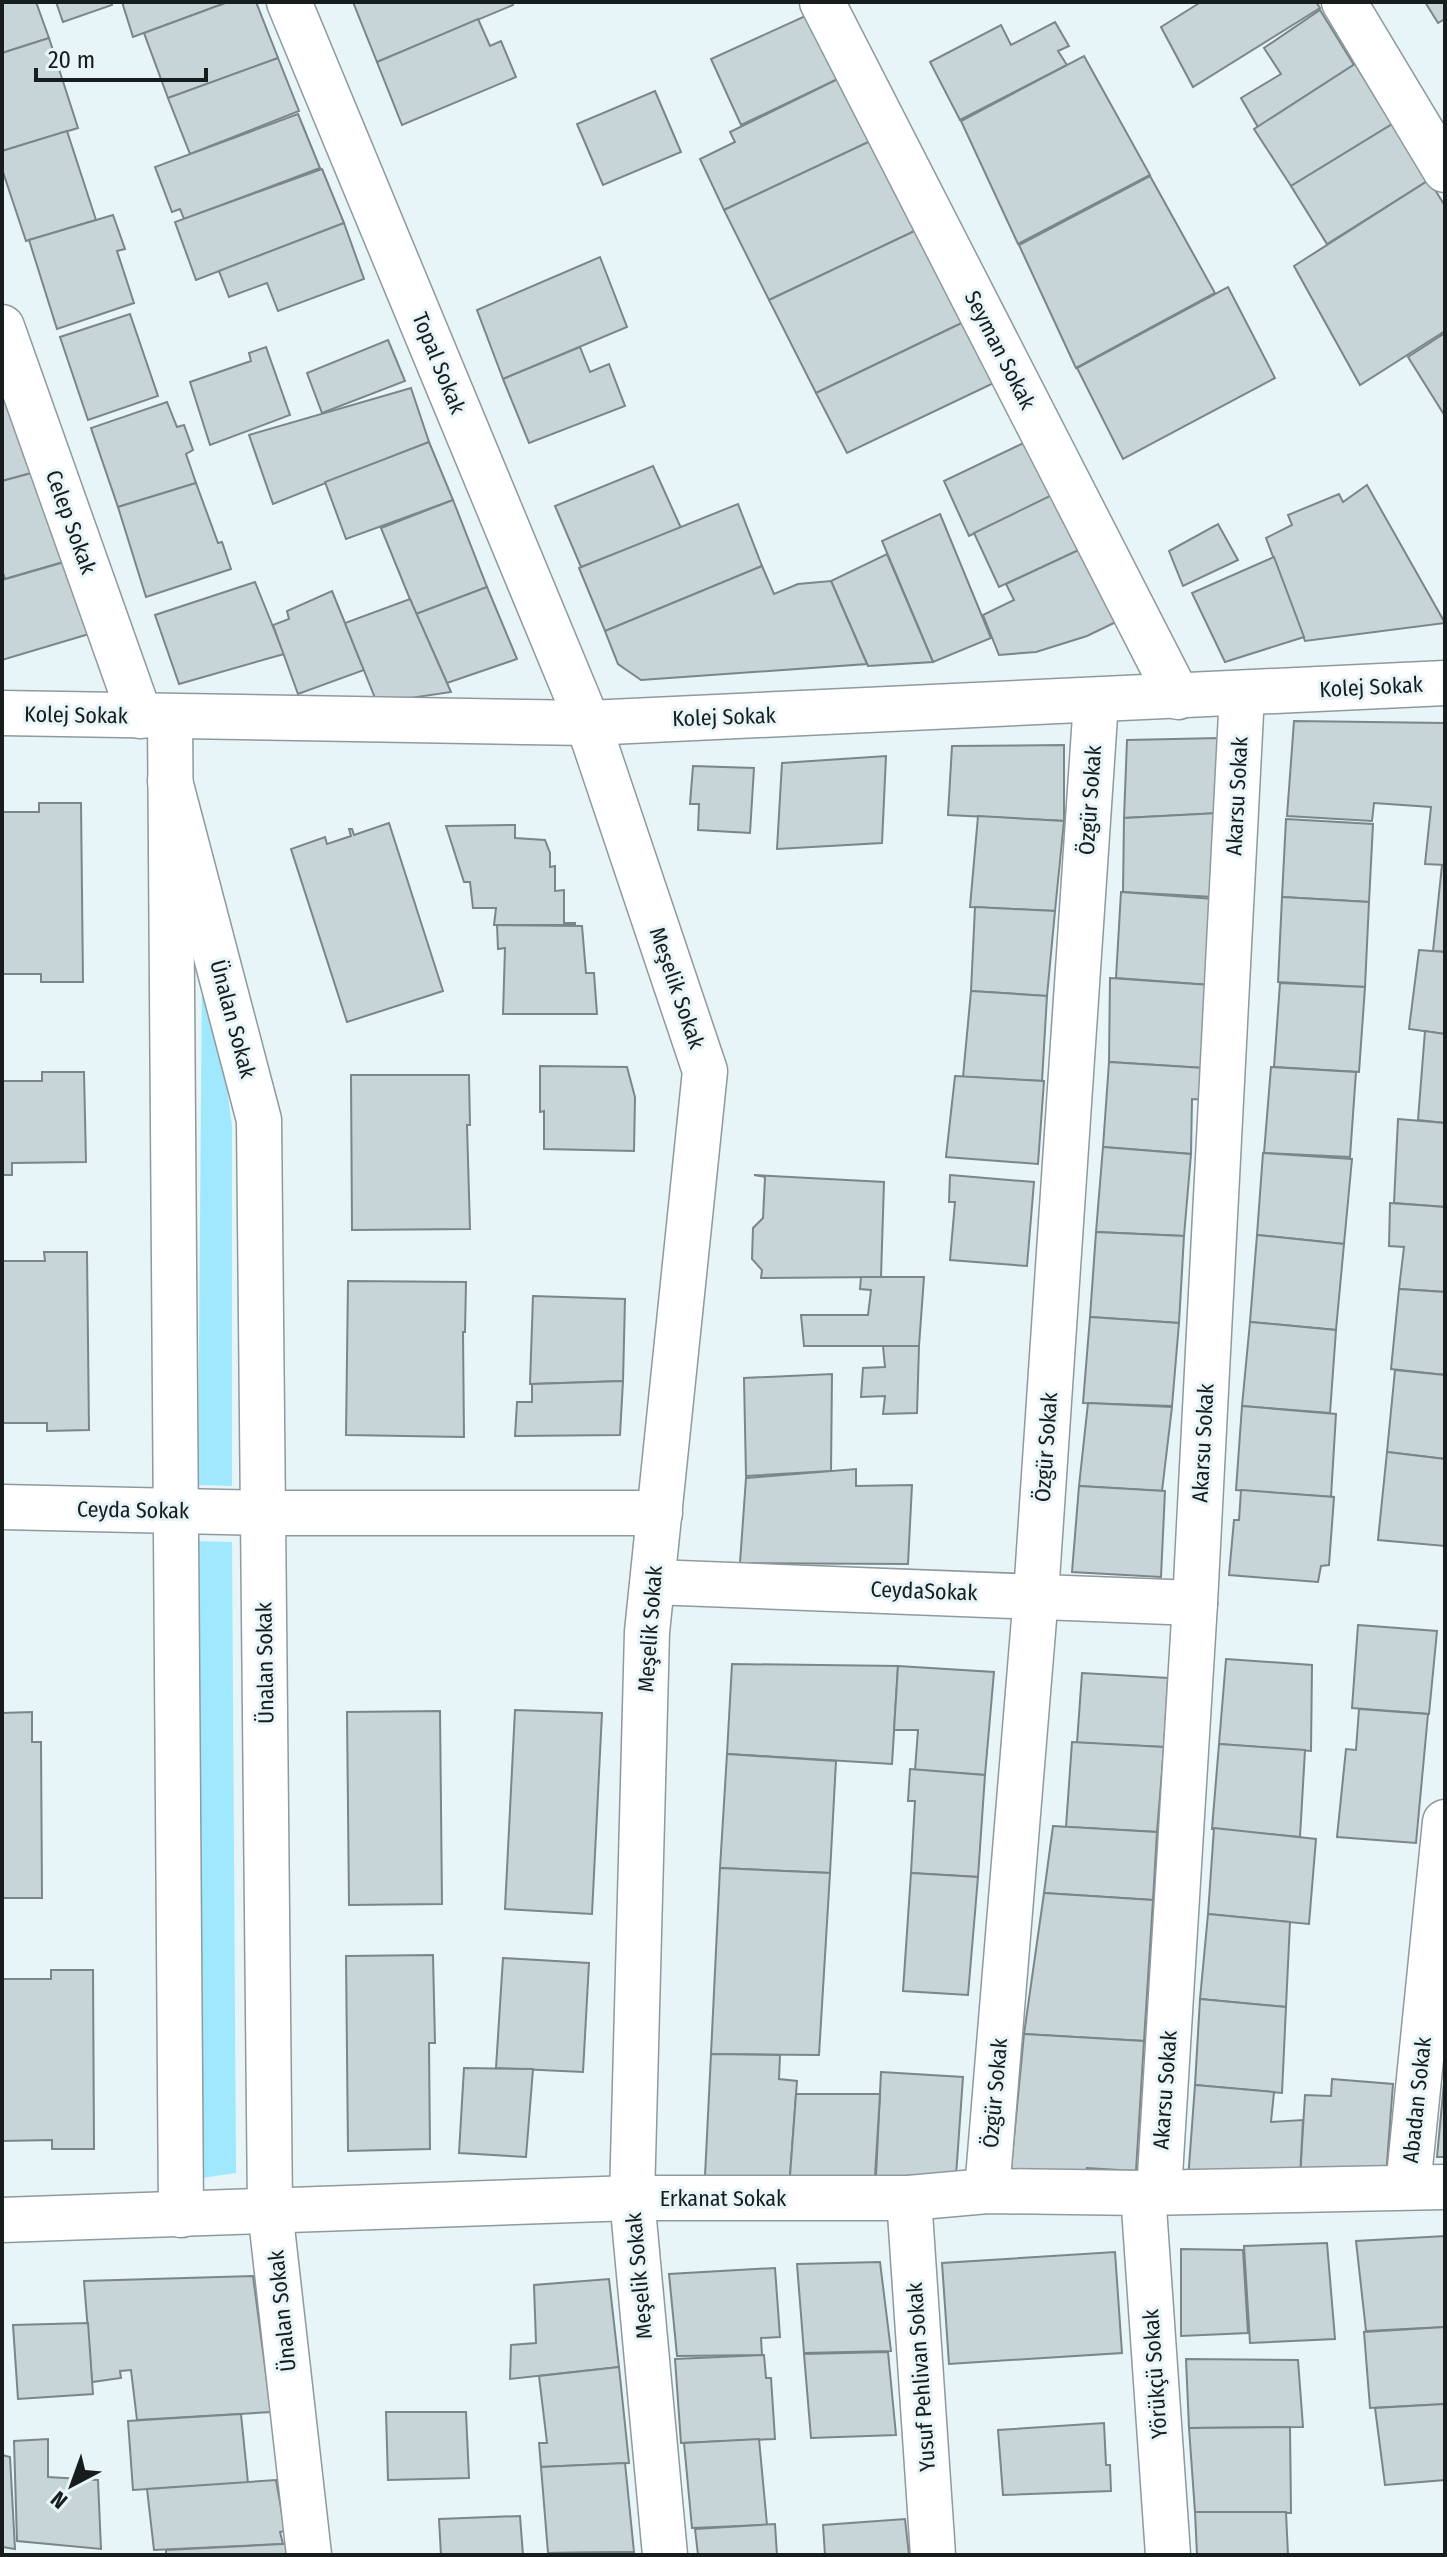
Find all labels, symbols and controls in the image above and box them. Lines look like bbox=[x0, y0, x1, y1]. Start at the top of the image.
scale bar bbox=[36, 32, 206, 82]
text: 20 m bbox=[48, 46, 95, 74]
street label: Seyman Sokak bbox=[959, 286, 1042, 414]
street label: Topal Sokak bbox=[406, 308, 472, 418]
street label: Celep Sokak bbox=[40, 466, 102, 578]
street label: Kolej Sokak bbox=[1319, 671, 1424, 703]
street label: Kolej Sokak bbox=[24, 701, 129, 729]
street label: Kolej Sokak bbox=[672, 702, 777, 732]
street label: Akarsu Sokak bbox=[1220, 735, 1254, 856]
street label: Özgür Sokak bbox=[1073, 743, 1107, 856]
street label: Meşelik Sokak bbox=[644, 924, 711, 1053]
street label: Ünalan Sokak bbox=[204, 957, 262, 1082]
street label: Akarsu Sokak bbox=[1186, 1382, 1220, 1503]
street label: Özgür Sokak bbox=[1029, 1390, 1063, 1503]
street label: Ceyda Sokak bbox=[77, 1496, 190, 1524]
street label: Meşelik Sokak bbox=[632, 1564, 668, 1693]
street label: CeydaSokak bbox=[870, 1576, 979, 1606]
street label: Ünalan Sokak bbox=[250, 1601, 280, 1724]
street label: Akarsu Sokak bbox=[1147, 2029, 1183, 2150]
street label: Abadan Sokak bbox=[1397, 2035, 1437, 2164]
street label: Özgür Sokak bbox=[977, 2036, 1013, 2149]
street label: Erkanat Sokak bbox=[660, 2185, 787, 2212]
street label: Meşelik Sokak bbox=[620, 2211, 658, 2340]
street label: Ünalan Sokak bbox=[262, 2248, 302, 2373]
street label: Yusuf Pehlivan Sokak bbox=[901, 2281, 941, 2472]
street label: Yörükçü Sokak bbox=[1137, 2308, 1173, 2440]
north arrow bbox=[32, 2445, 112, 2525]
text: N bbox=[45, 2485, 73, 2514]

